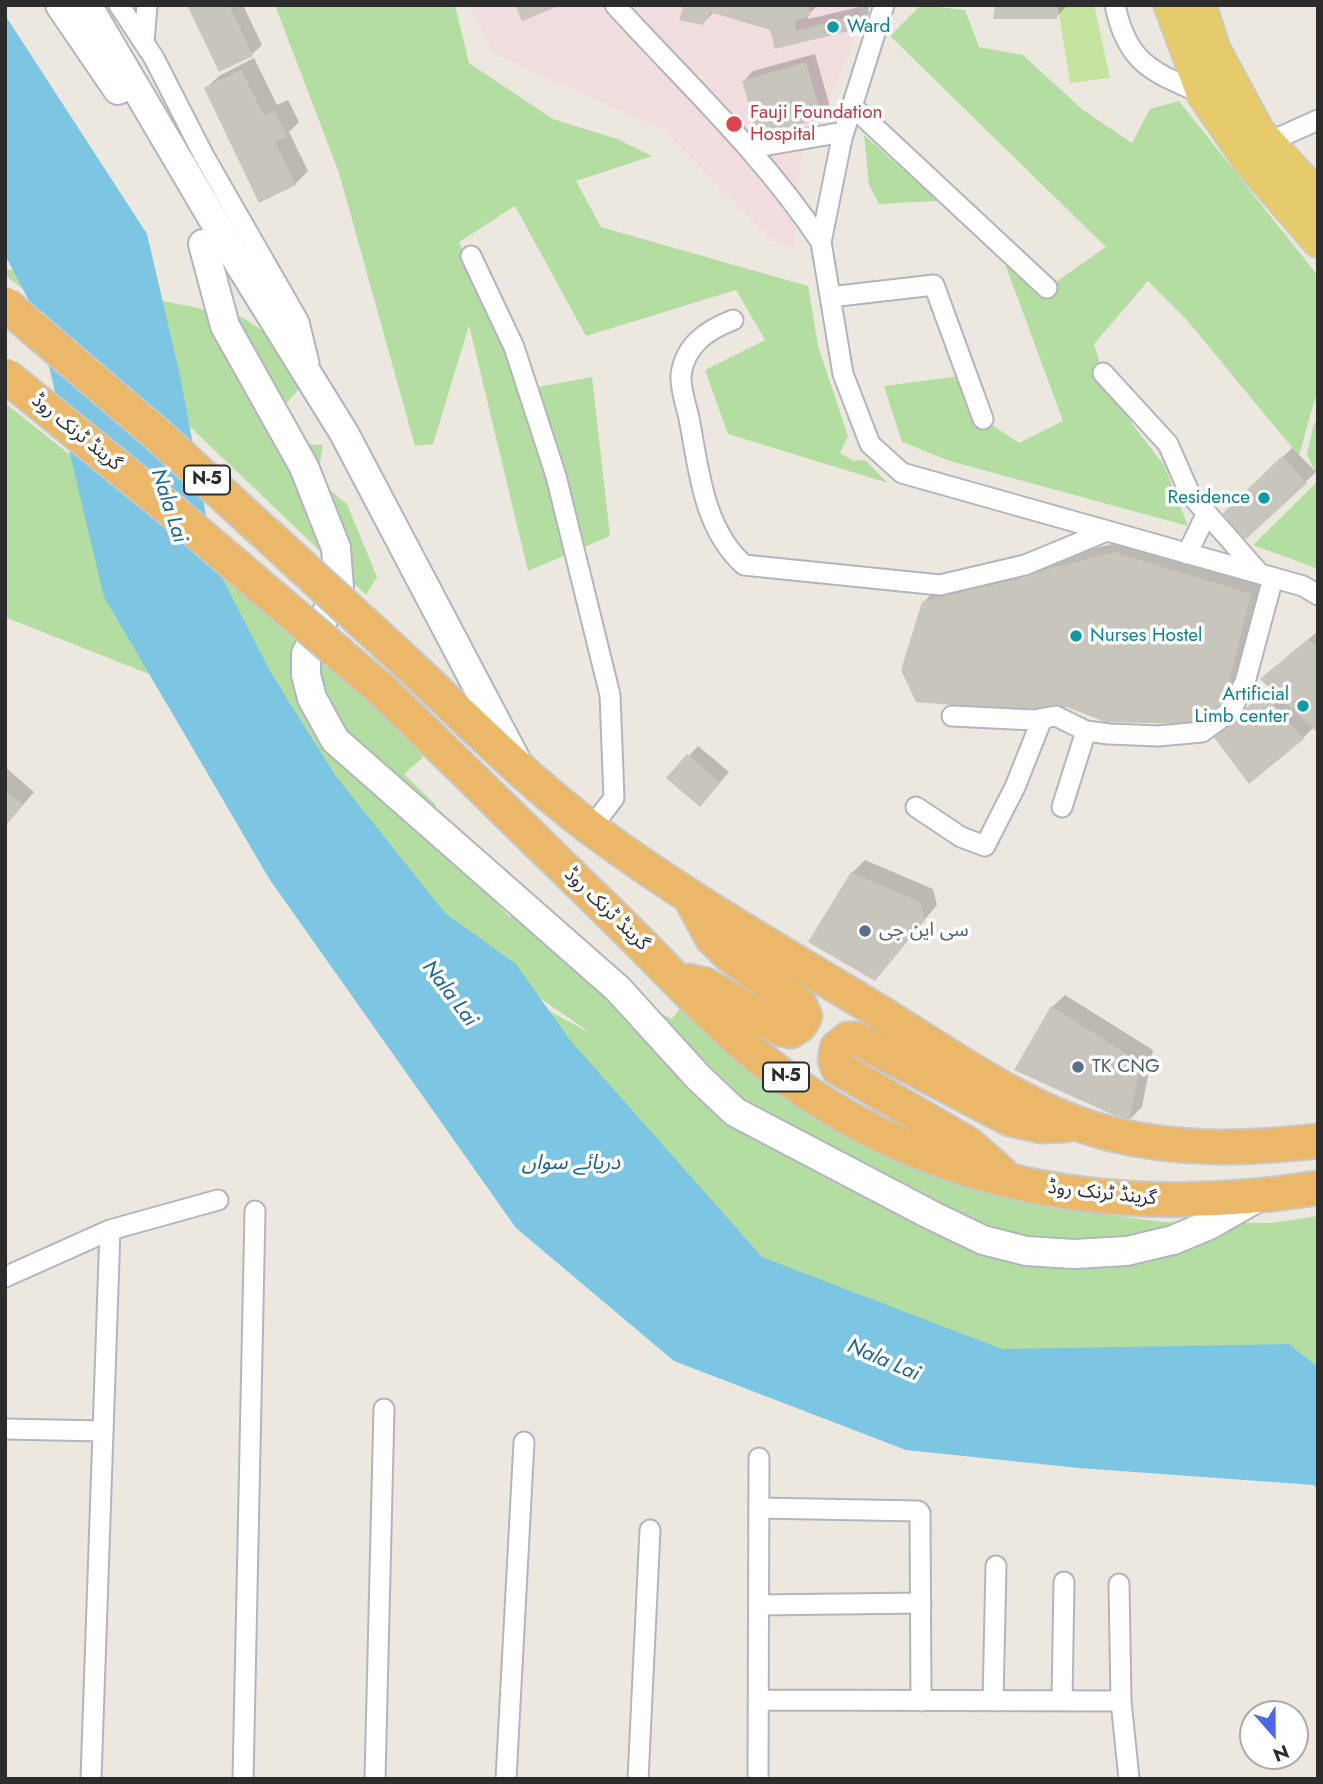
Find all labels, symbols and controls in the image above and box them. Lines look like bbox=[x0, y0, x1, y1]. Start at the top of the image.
place label: Ward bbox=[847, 16, 890, 38]
marker: Ward bbox=[825, 19, 841, 35]
place label: Fauji Foundation Hospital bbox=[750, 102, 883, 146]
marker: Fauji Foundation Hospital bbox=[724, 114, 744, 134]
street label: گرینڈ ٹرنک روڈ bbox=[26, 390, 126, 476]
water label: Nala Lai bbox=[144, 466, 192, 546]
road number: N-5 bbox=[184, 466, 230, 494]
place label: Residence bbox=[1168, 487, 1250, 509]
marker: Residence bbox=[1256, 490, 1272, 506]
place label: Nurses Hostel bbox=[1090, 625, 1202, 647]
marker: Nurses Hostel bbox=[1068, 628, 1084, 644]
place label: Artificial Limb center bbox=[1194, 684, 1289, 728]
marker: Artificial Limb center bbox=[1295, 698, 1311, 714]
street label: گرینڈ ٹرنک روڈ bbox=[559, 864, 653, 956]
place label: سی این جی bbox=[879, 920, 969, 942]
marker: سی این جی bbox=[857, 923, 873, 939]
water label: Nala Lai bbox=[416, 956, 482, 1032]
place label: TK CNG bbox=[1092, 1056, 1160, 1078]
marker: TK CNG bbox=[1070, 1059, 1086, 1075]
road number: N-5 bbox=[763, 1062, 809, 1092]
water label: دریائے سواں bbox=[522, 1151, 620, 1177]
street label: گرینڈ ٹرنک روڈ bbox=[1046, 1177, 1158, 1211]
water label: Nala Lai bbox=[843, 1335, 923, 1387]
north arrow bbox=[1239, 1700, 1309, 1770]
text: N bbox=[1269, 1738, 1293, 1769]

